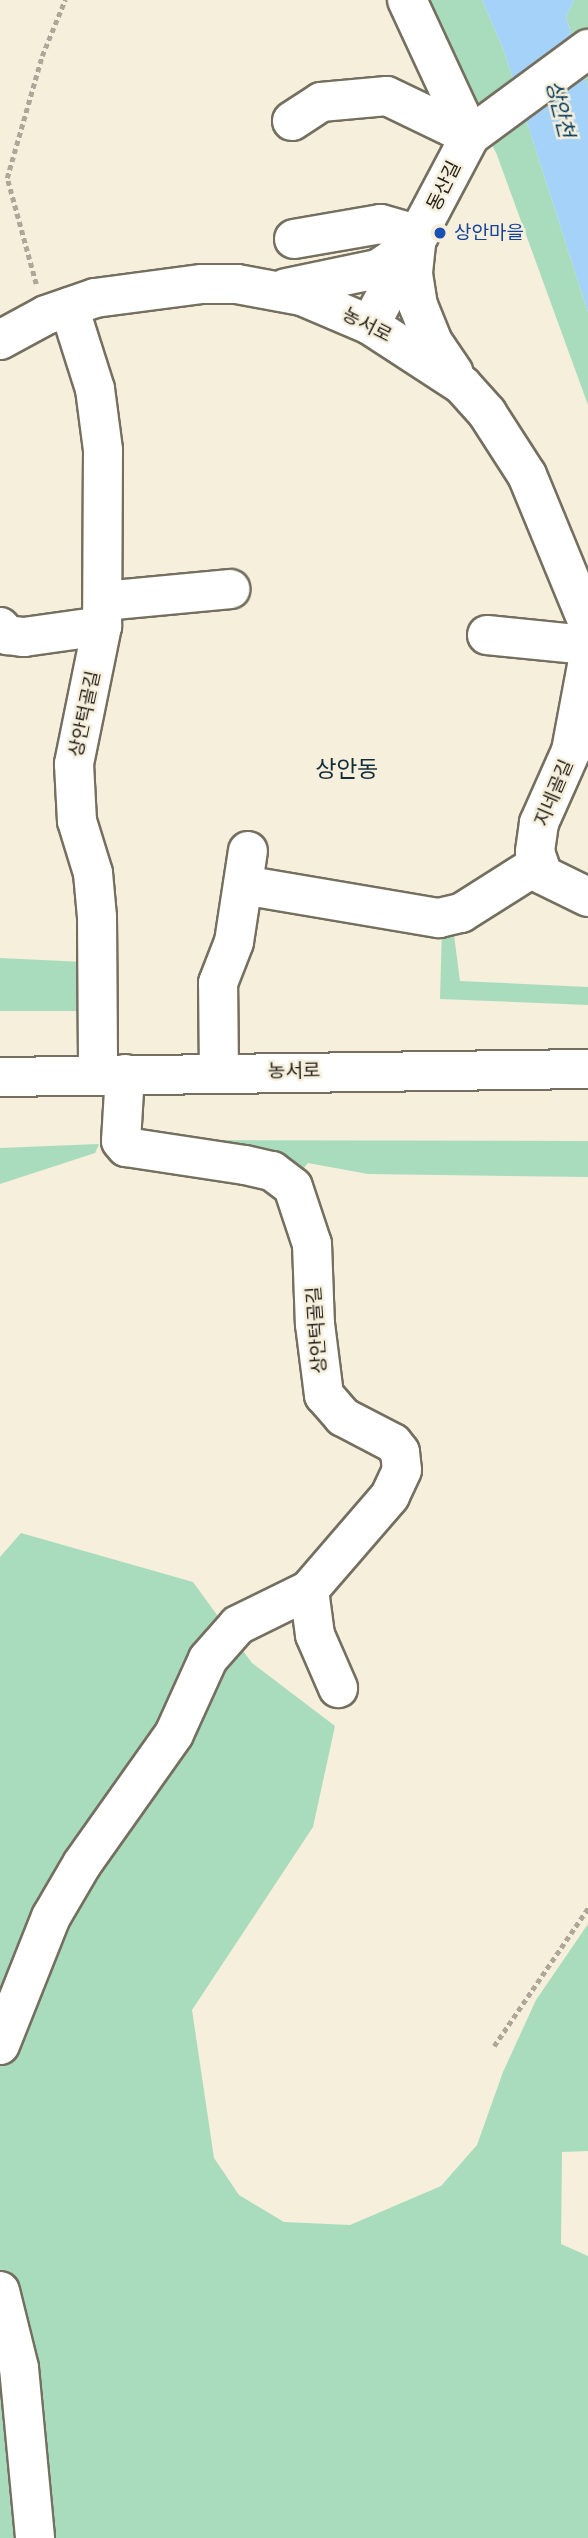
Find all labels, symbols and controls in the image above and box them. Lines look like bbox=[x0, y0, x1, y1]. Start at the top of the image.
water label: 상안천 bbox=[541, 78, 579, 140]
street label: 동산길 bbox=[422, 157, 466, 215]
place label: 상안마을 bbox=[454, 222, 524, 244]
marker: 상안마을 bbox=[432, 225, 448, 241]
street label: 농서로 bbox=[338, 303, 396, 347]
street label: 상안턱골길 bbox=[65, 669, 105, 759]
district label: 상안동 bbox=[315, 756, 379, 784]
street label: 지네골길 bbox=[530, 756, 578, 830]
street label: 농서로 bbox=[268, 1059, 320, 1083]
street label: 상안턱골길 bbox=[303, 1286, 331, 1374]

